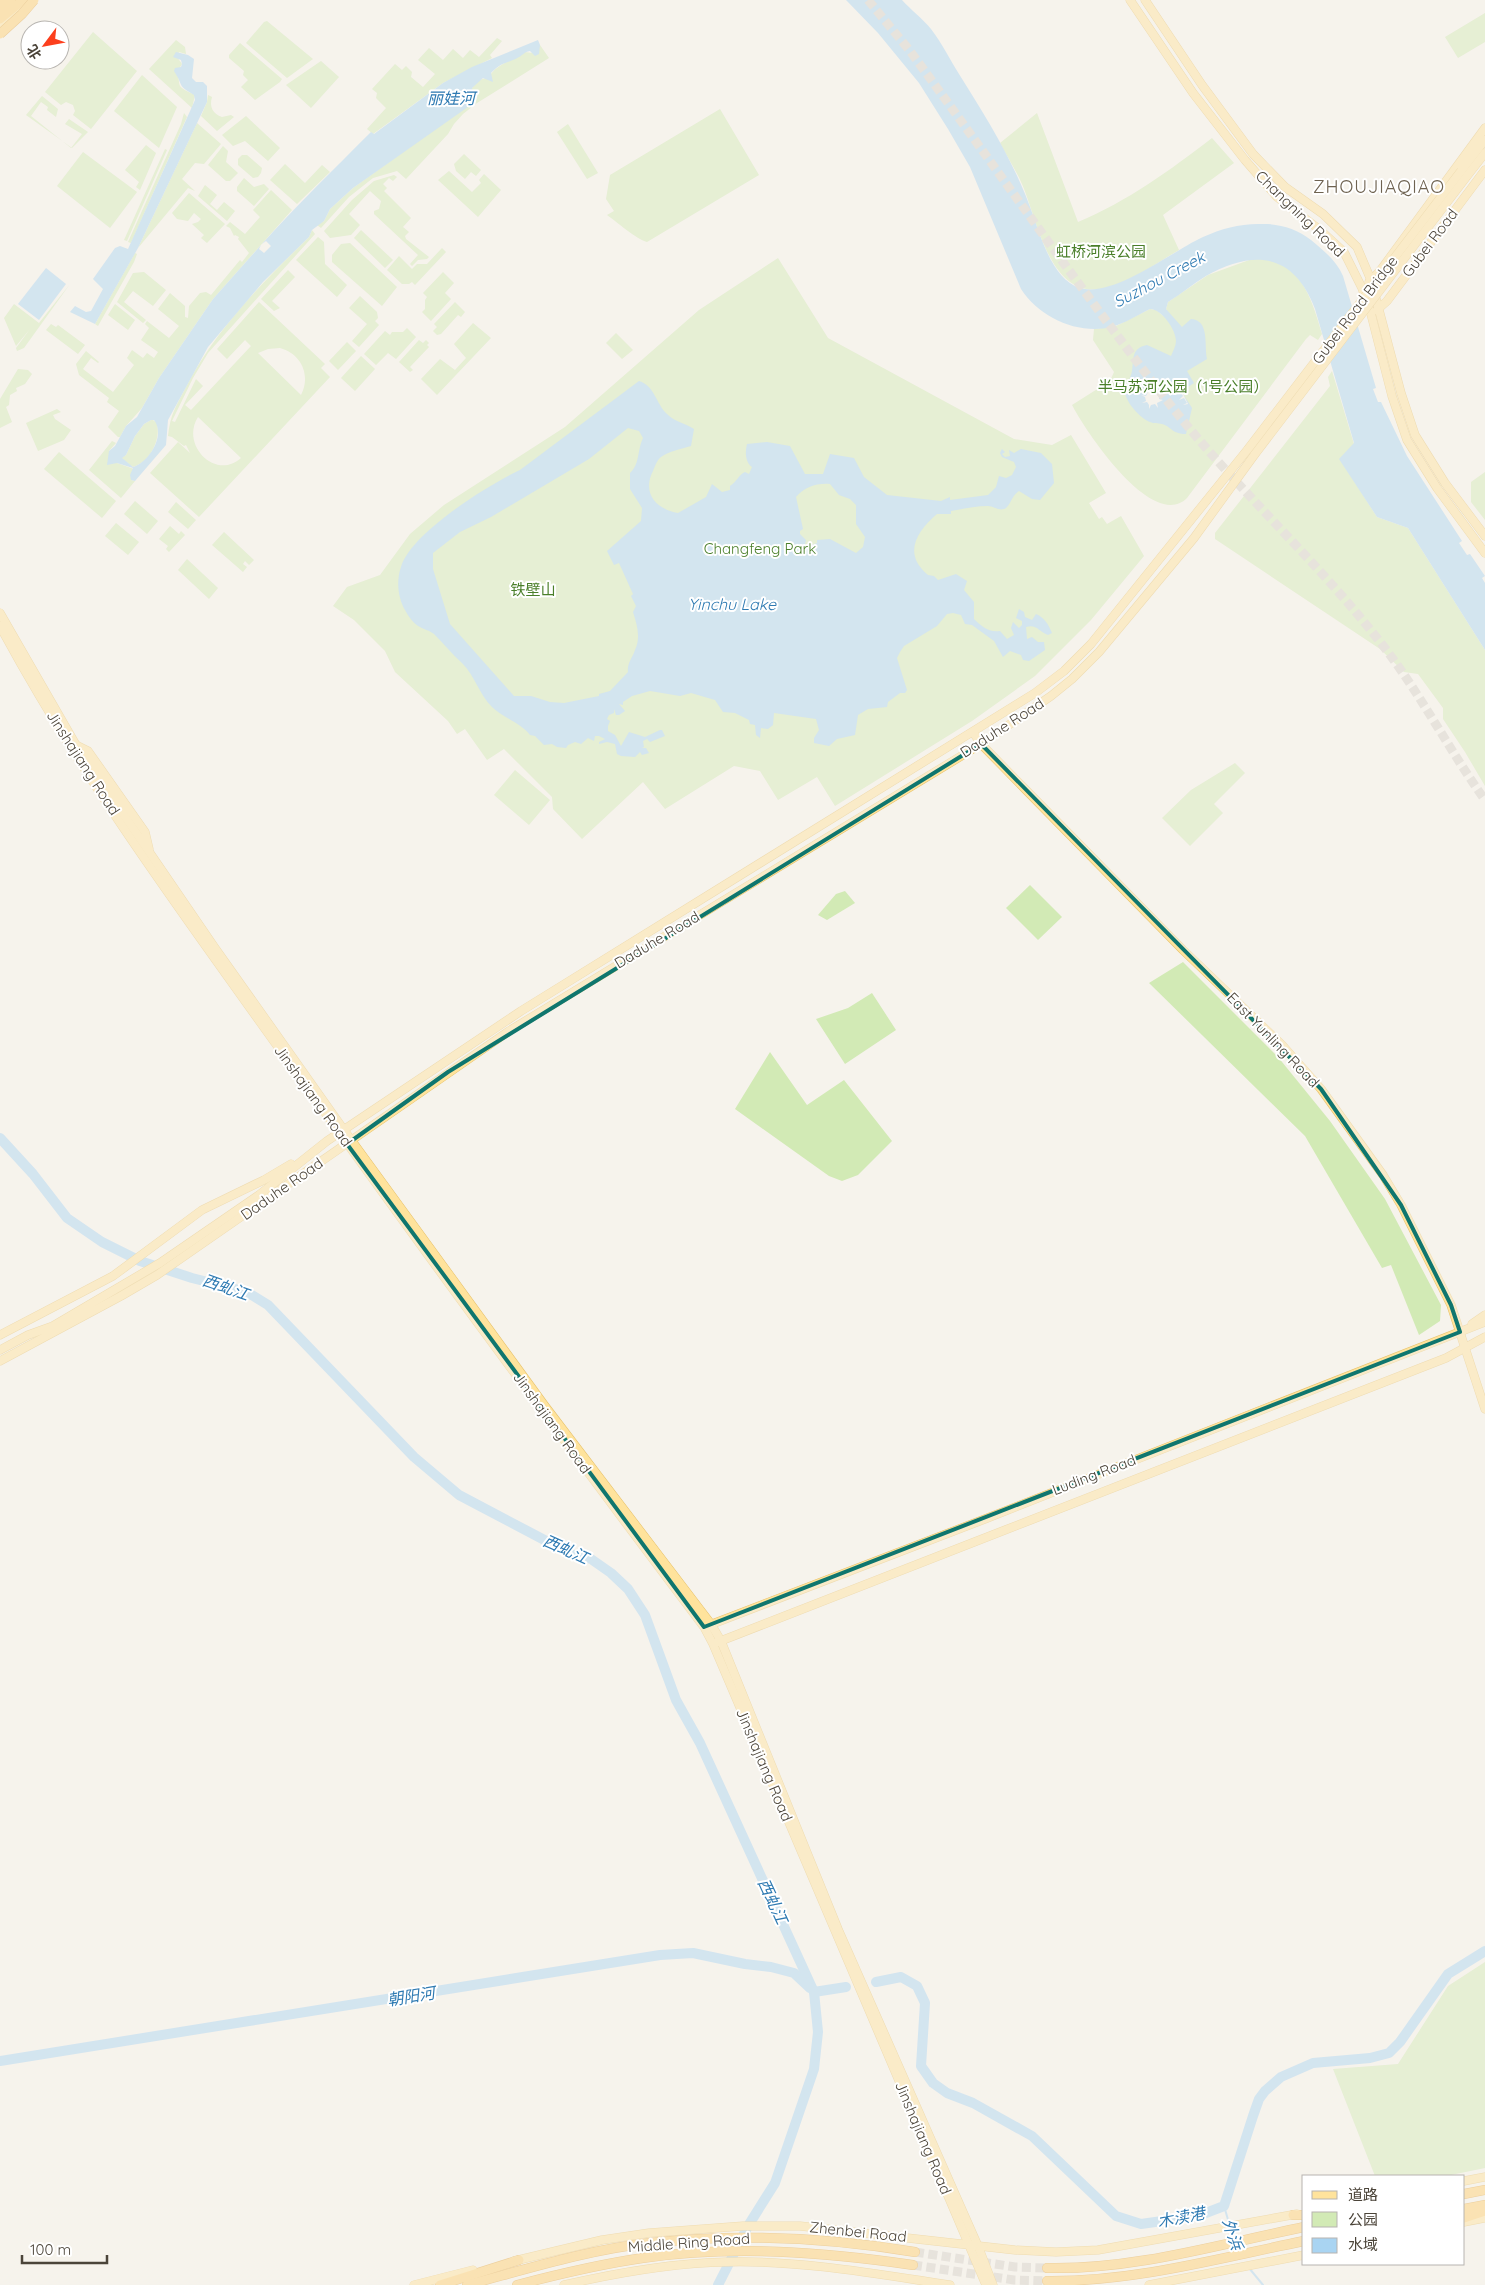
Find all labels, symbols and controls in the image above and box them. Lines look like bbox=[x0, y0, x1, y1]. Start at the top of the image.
north arrow bbox=[20, 20, 70, 70]
text: 北 bbox=[23, 41, 45, 63]
water label: 丽娃河 bbox=[427, 88, 478, 108]
street label: Changning Road bbox=[1252, 166, 1349, 261]
district label: ZHOUJIAQIAO bbox=[1313, 175, 1445, 198]
street label: Gubei Road bbox=[1398, 205, 1462, 281]
park label: 虹桥河滨公园 bbox=[1056, 242, 1146, 261]
water label: Suzhou Creek bbox=[1110, 246, 1209, 312]
street label: Gubei Road Bridge bbox=[1308, 252, 1401, 368]
park label: 半马苏河公园（1号公园） bbox=[1098, 377, 1268, 396]
park label: Changfeng Park bbox=[704, 539, 816, 558]
park label: 铁壁山 bbox=[510, 580, 556, 599]
water label: Yinchu Lake bbox=[688, 594, 777, 614]
street label: Daduhe Road bbox=[956, 693, 1047, 762]
street label: Jinshajiang Road bbox=[43, 707, 124, 819]
street label: Daduhe Road bbox=[611, 907, 703, 972]
street label: East Yunling Road bbox=[1223, 988, 1324, 1091]
street label: Jinshajiang Road bbox=[270, 1041, 357, 1150]
street label: Daduhe Road bbox=[237, 1153, 327, 1224]
water label: 西虬江 bbox=[200, 1270, 254, 1305]
street label: Jinshajiang Road bbox=[509, 1368, 596, 1477]
street label: Luding Road bbox=[1049, 1450, 1138, 1499]
water label: 西虬江 bbox=[540, 1530, 594, 1569]
street label: Jinshajiang Road bbox=[732, 1705, 797, 1824]
water label: 西虬江 bbox=[754, 1875, 793, 1929]
water label: 朝阳河 bbox=[386, 1982, 439, 2010]
street label: Jinshajiang Road bbox=[891, 2078, 956, 2197]
legend bbox=[1302, 2175, 1465, 2265]
text: 道路 bbox=[1348, 2185, 1378, 2204]
water label: 木渎港 bbox=[1156, 2202, 1208, 2231]
text: 公园 bbox=[1348, 2210, 1378, 2229]
water label: 外浜 bbox=[1219, 2216, 1248, 2254]
street label: Zhenbei Road bbox=[809, 2217, 907, 2246]
street label: Middle Ring Road bbox=[627, 2229, 751, 2256]
scale bar bbox=[22, 2232, 108, 2264]
text: 水域 bbox=[1348, 2235, 1378, 2254]
text: 100 m bbox=[30, 2240, 71, 2259]

